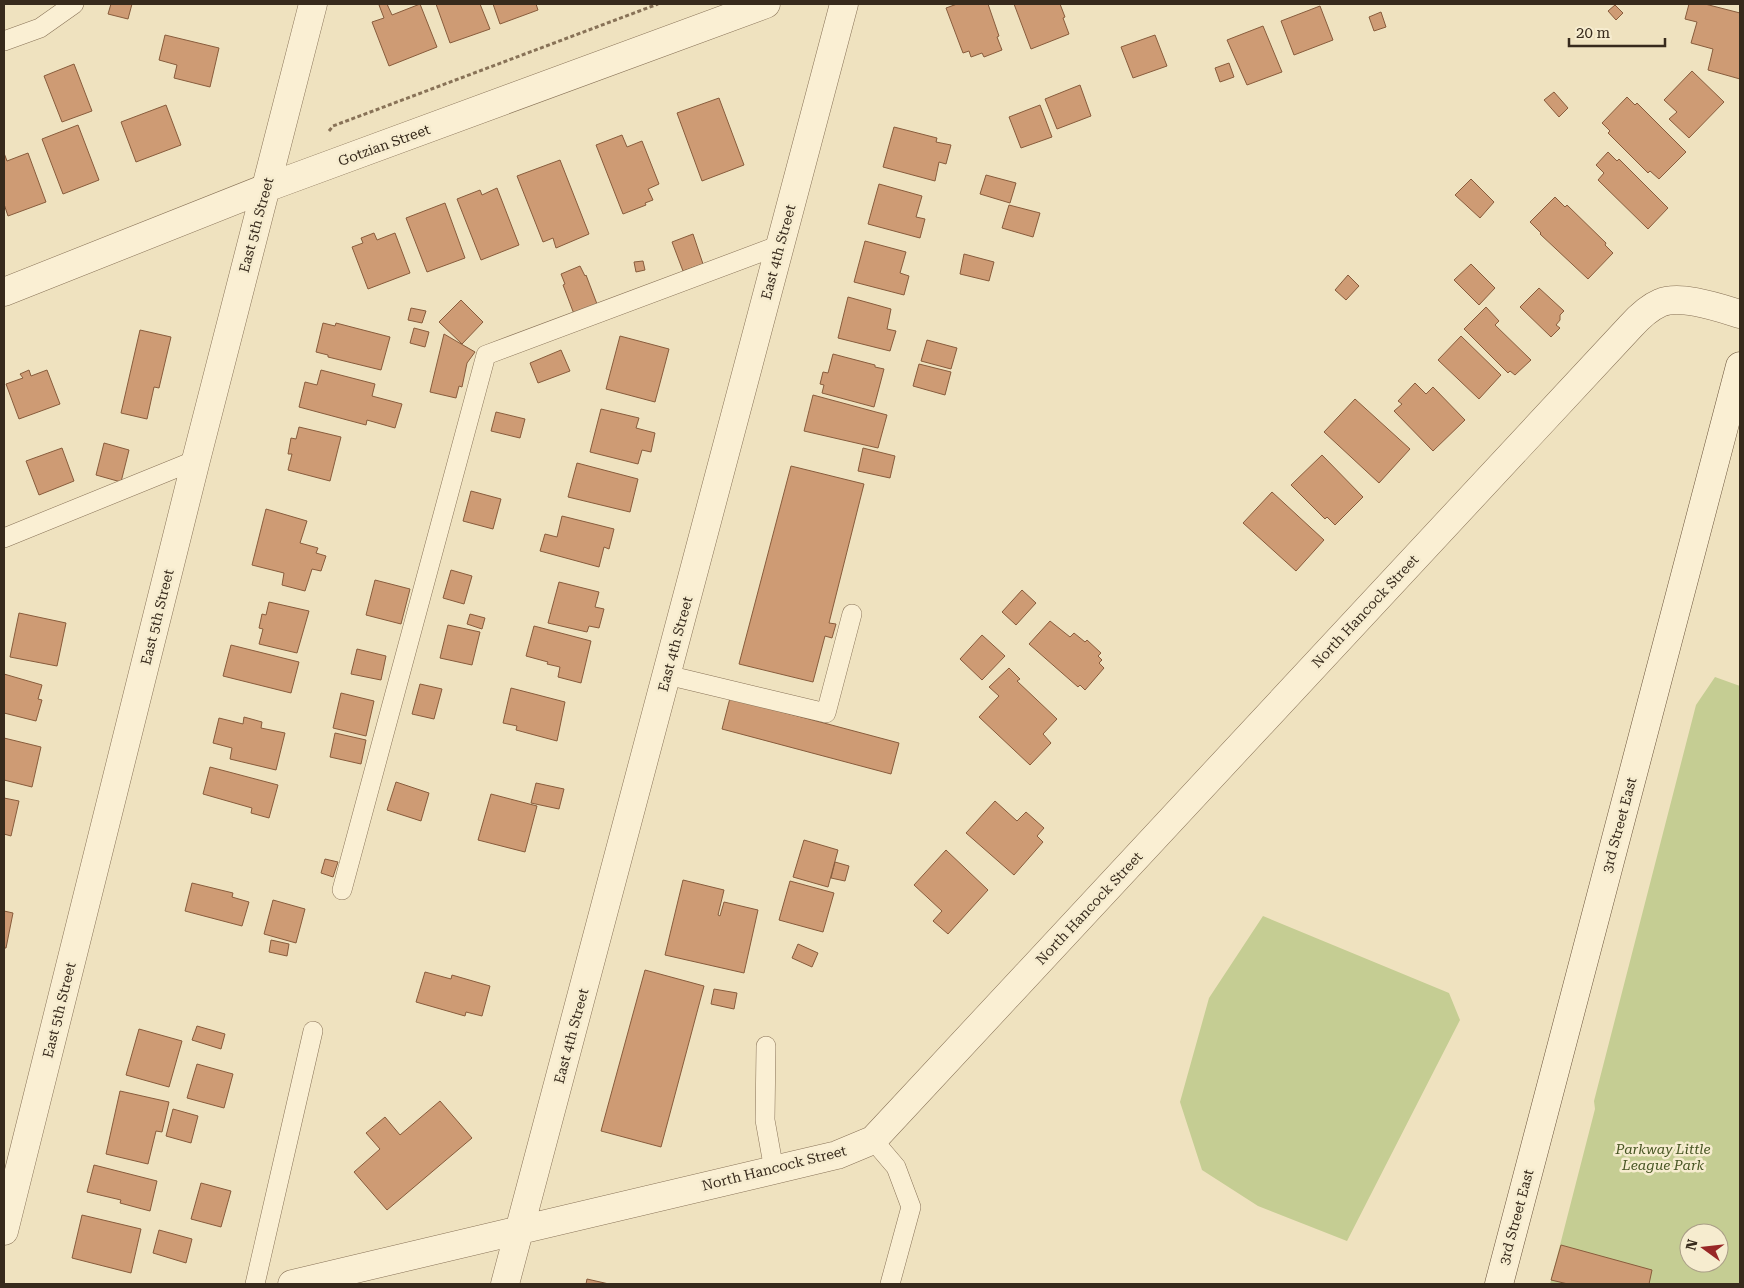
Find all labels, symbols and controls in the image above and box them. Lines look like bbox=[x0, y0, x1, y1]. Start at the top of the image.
scale bar bbox=[1569, 15, 1665, 47]
text: 20 m bbox=[1576, 24, 1611, 42]
street label: Gotzian Street bbox=[336, 121, 432, 169]
street label: East 5th Street bbox=[236, 176, 276, 274]
street label: East 4th Street bbox=[758, 203, 798, 301]
street label: North Hancock Street bbox=[1309, 551, 1421, 671]
street label: East 5th Street bbox=[137, 568, 177, 666]
street label: East 4th Street bbox=[655, 595, 695, 693]
street label: 3rd Street East bbox=[1599, 776, 1639, 874]
street label: North Hancock Street bbox=[1033, 848, 1145, 968]
street label: East 5th Street bbox=[39, 961, 79, 1059]
street label: East 4th Street bbox=[551, 987, 591, 1085]
park label: Parkway Little League Park bbox=[1614, 1141, 1711, 1173]
street label: North Hancock Street bbox=[700, 1142, 848, 1194]
street label: 3rd Street East bbox=[1496, 1168, 1536, 1266]
north arrow bbox=[1679, 1223, 1729, 1273]
text: N bbox=[1682, 1237, 1701, 1252]

